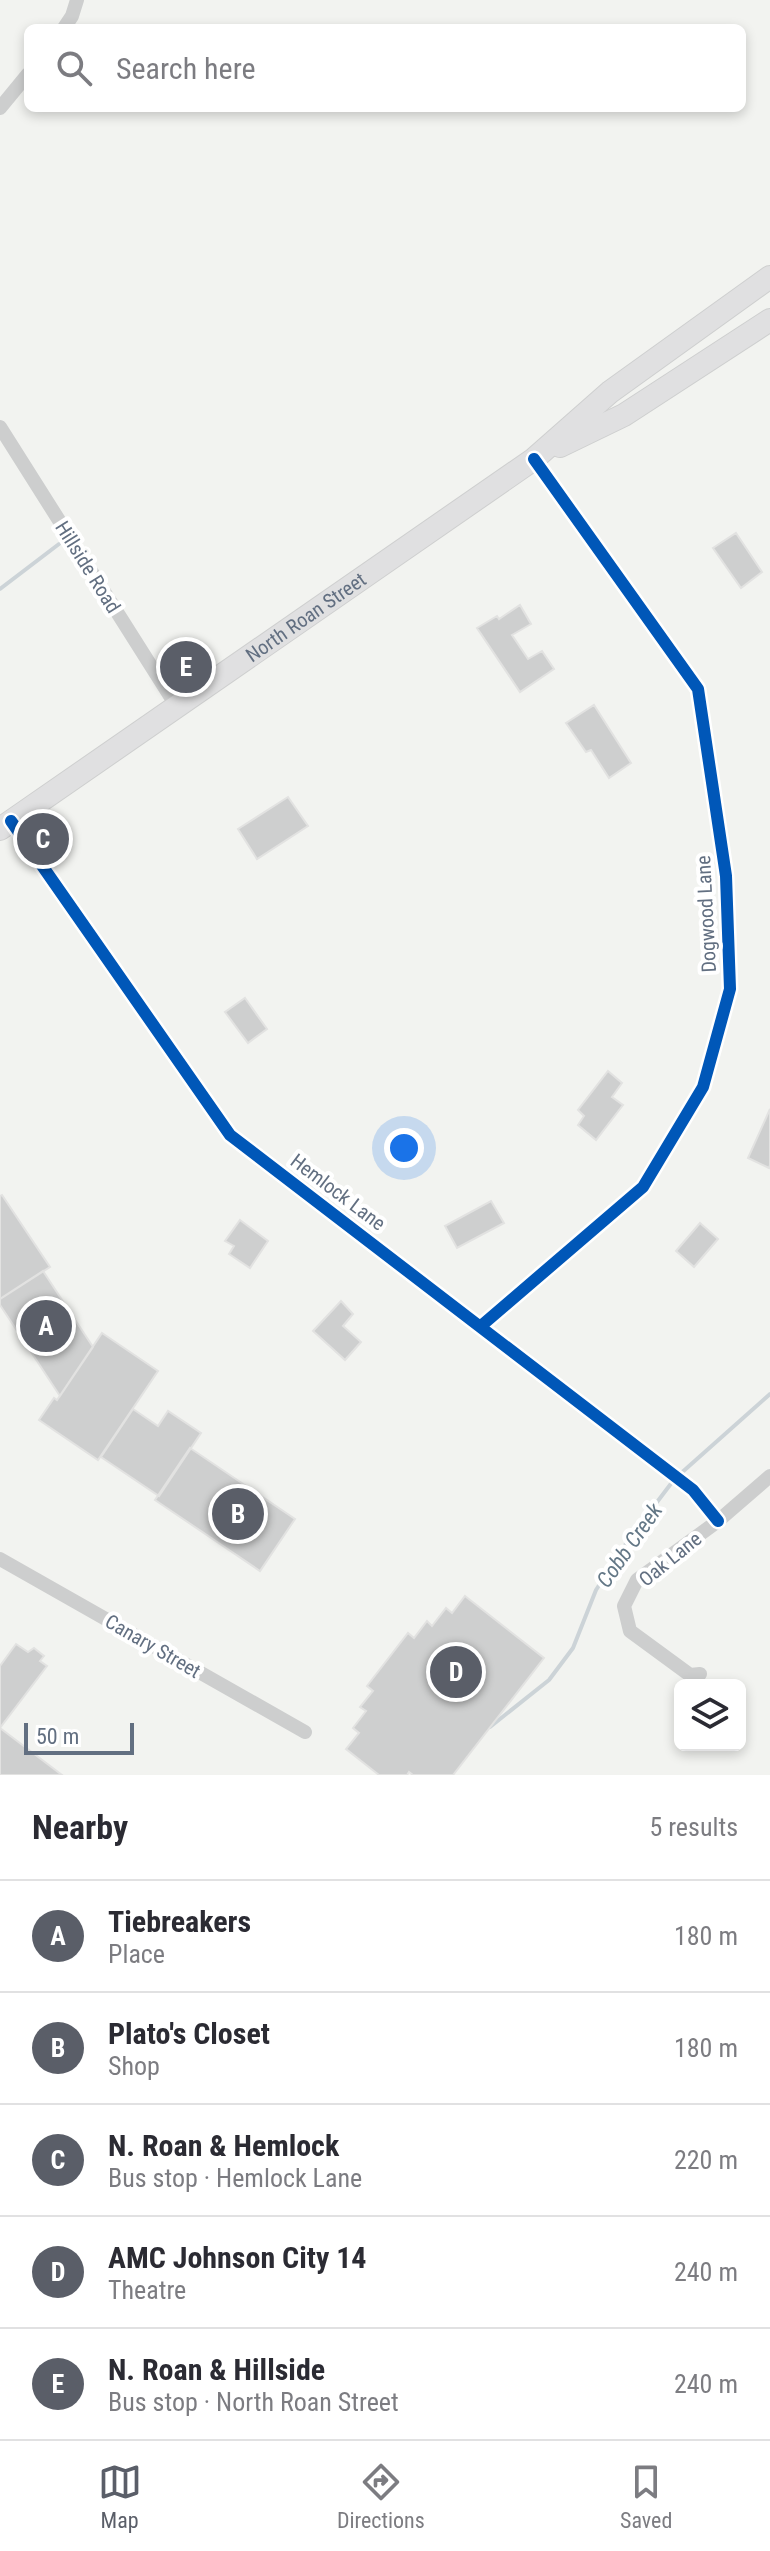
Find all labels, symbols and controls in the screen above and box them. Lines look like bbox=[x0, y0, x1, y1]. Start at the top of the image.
search box bbox=[24, 24, 746, 112]
icon: search bbox=[52, 46, 96, 90]
text: Search here bbox=[116, 51, 256, 86]
street label: Hillside Road bbox=[50, 517, 126, 617]
street label: North Roan Street bbox=[241, 567, 370, 667]
pin: E bbox=[160, 637, 212, 697]
pin: C bbox=[17, 809, 69, 869]
street label: Dogwood Lane bbox=[691, 855, 721, 973]
your location bbox=[384, 1128, 424, 1168]
street label: Hemlock Lane bbox=[286, 1149, 390, 1235]
pin: A bbox=[20, 1296, 72, 1356]
pin: B bbox=[212, 1484, 264, 1544]
water label: Cobb Creek bbox=[591, 1498, 668, 1592]
street label: Oak Lane bbox=[634, 1527, 706, 1591]
street label: Canary Street bbox=[101, 1609, 205, 1683]
pin: D bbox=[430, 1642, 482, 1702]
map controls bbox=[674, 1679, 746, 1751]
button: layers bbox=[674, 1679, 746, 1751]
scale bar bbox=[24, 1719, 134, 1755]
text: 50 m bbox=[36, 1724, 79, 1749]
text: Nearby bbox=[32, 1807, 128, 1847]
text: 5 results bbox=[649, 1812, 738, 1842]
text: Tiebreakers bbox=[108, 1904, 251, 1939]
text: A bbox=[50, 1921, 66, 1951]
text: 180 m bbox=[674, 1921, 738, 1951]
text: Place bbox=[108, 1939, 165, 1969]
text: Plato's Closet bbox=[108, 2016, 270, 2051]
text: B bbox=[51, 2033, 65, 2063]
text: 180 m bbox=[674, 2033, 738, 2063]
text: Shop bbox=[108, 2051, 160, 2081]
text: N. Roan & Hemlock bbox=[108, 2128, 339, 2163]
text: C bbox=[51, 2145, 65, 2175]
text: 220 m bbox=[674, 2145, 738, 2175]
text: Bus stop · Hemlock Lane bbox=[108, 2163, 362, 2193]
text: AMC Johnson City 14 bbox=[108, 2240, 367, 2275]
text: D bbox=[51, 2257, 65, 2287]
text: 240 m bbox=[674, 2257, 738, 2287]
text: Theatre bbox=[108, 2275, 186, 2305]
text: N. Roan & Hillside bbox=[108, 2352, 325, 2387]
text: E bbox=[52, 2369, 64, 2399]
text: 240 m bbox=[674, 2369, 738, 2399]
text: Bus stop · North Roan Street bbox=[108, 2387, 399, 2417]
tab: Map bbox=[98, 2460, 142, 2533]
tab: Directions bbox=[337, 2460, 425, 2533]
tab: Saved bbox=[620, 2460, 672, 2533]

